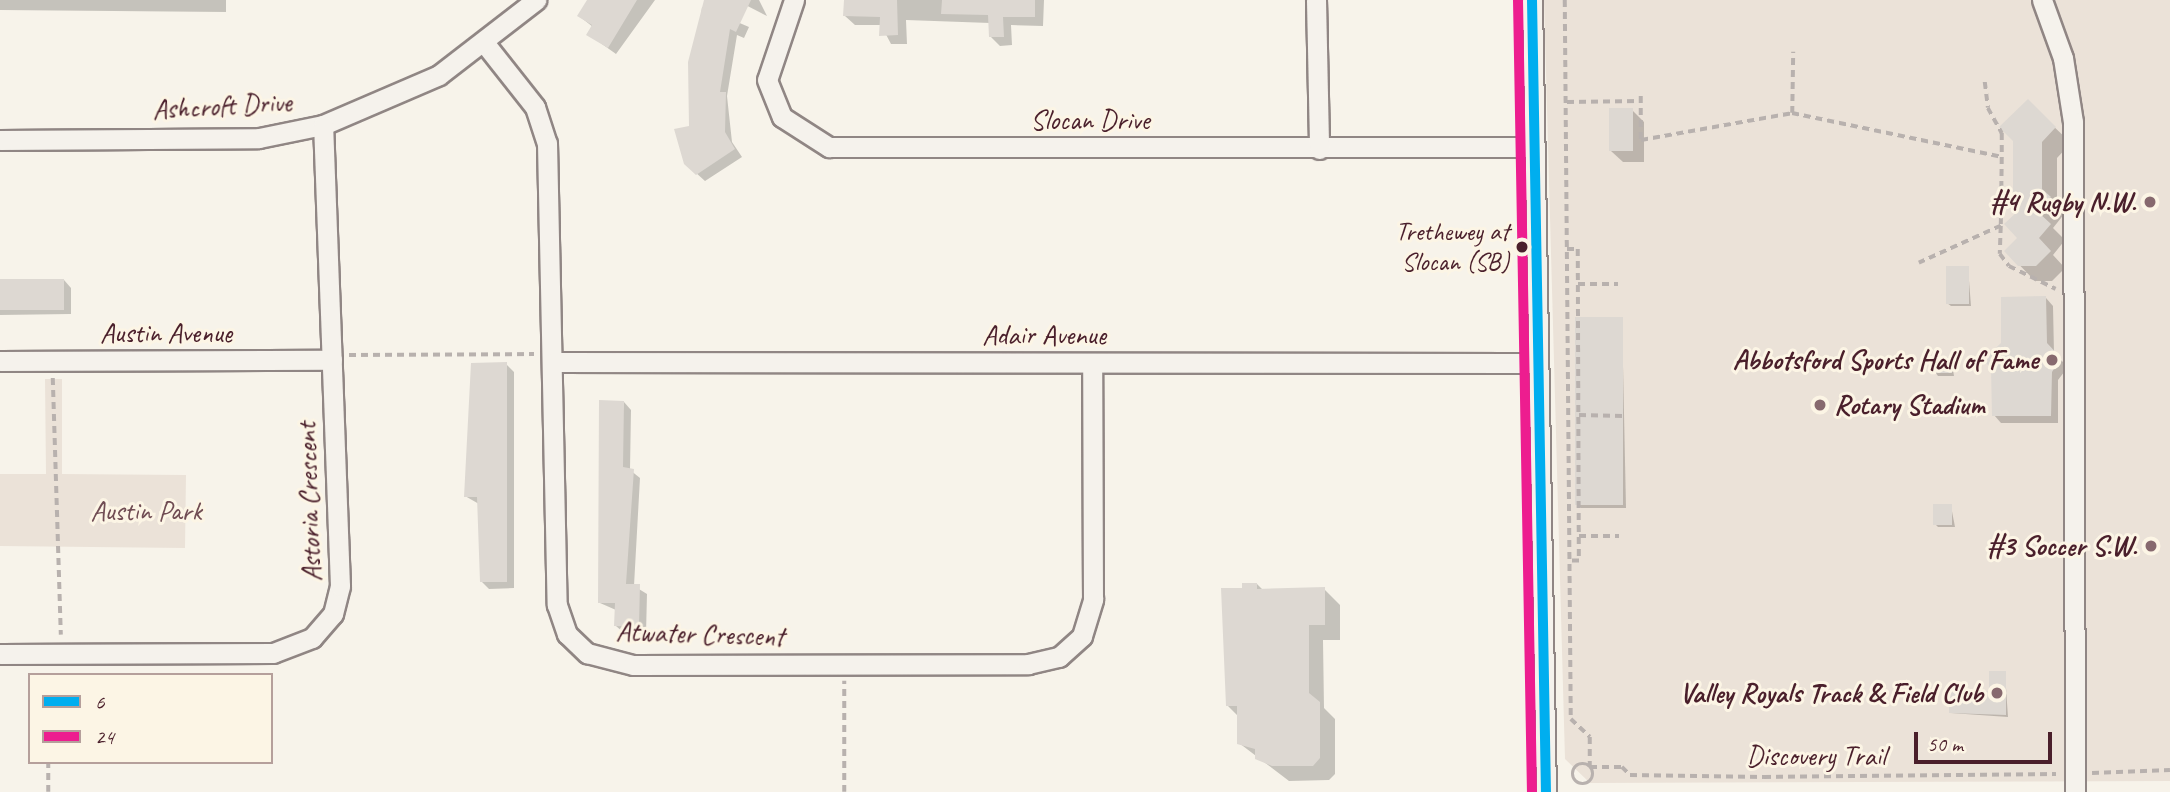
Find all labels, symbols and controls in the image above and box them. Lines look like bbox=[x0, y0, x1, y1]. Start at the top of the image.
street label: Ashcroft Drive bbox=[151, 86, 293, 126]
street label: Slocan Drive bbox=[1030, 103, 1150, 137]
place label: #4 Rugby N.W. bbox=[1989, 185, 2136, 219]
marker: #4 Rugby N.W. bbox=[2142, 194, 2158, 210]
place label: Trethewey at Slocan (SB) bbox=[1395, 216, 1509, 278]
marker: Trethewey at Slocan (SB) bbox=[1515, 240, 1529, 254]
street label: Austin Avenue bbox=[100, 316, 232, 350]
street label: Adair Avenue bbox=[982, 318, 1106, 352]
place label: Abbotsford Sports Hall of Fame bbox=[1732, 343, 2038, 377]
marker: Abbotsford Sports Hall of Fame bbox=[2044, 352, 2060, 368]
place label: Rotary Stadium bbox=[1834, 388, 1985, 422]
marker: Rotary Stadium bbox=[1812, 397, 1828, 413]
street label: Astoria Crescent bbox=[289, 422, 329, 582]
park label: Austin Park bbox=[90, 494, 202, 528]
place label: #3 Soccer S.W. bbox=[1987, 529, 2137, 563]
marker: #3 Soccer S.W. bbox=[2143, 538, 2159, 554]
street label: Atwater Crescent bbox=[615, 614, 785, 654]
legend bbox=[28, 673, 273, 764]
place label: Valley Royals Track & Field Club bbox=[1680, 676, 1983, 710]
marker: Valley Royals Track & Field Club bbox=[1989, 685, 2005, 701]
text: 6 bbox=[95, 689, 104, 715]
scale bar bbox=[1918, 718, 2056, 762]
text: 24 bbox=[95, 724, 114, 750]
text: 50 m bbox=[1927, 731, 1963, 757]
street label: Discovery Trail bbox=[1747, 739, 1885, 773]

